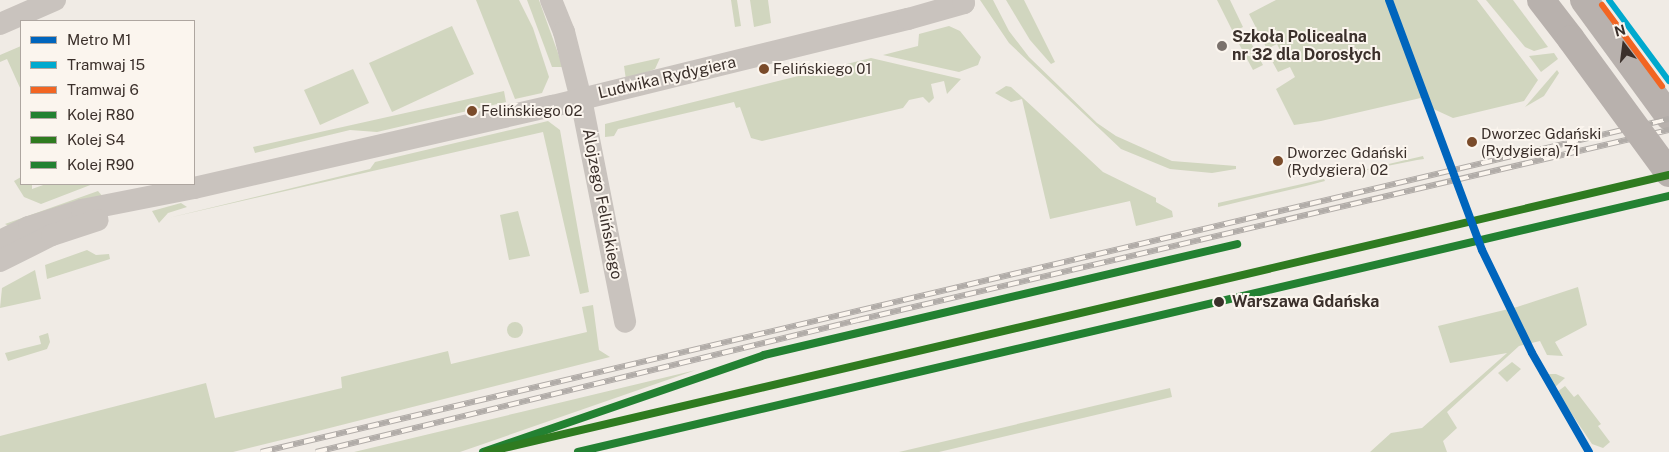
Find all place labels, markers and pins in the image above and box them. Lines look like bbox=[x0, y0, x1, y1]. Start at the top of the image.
place label: Szkoła Policealna nr 32 dla Dorosłych bbox=[1232, 27, 1381, 65]
marker: Szkoła Policealna nr 32 dla Dorosłych bbox=[1216, 40, 1228, 52]
place label: Felińskiego 01 bbox=[773, 60, 872, 78]
marker: Felińskiego 01 bbox=[759, 64, 769, 74]
place label: Felińskiego 02 bbox=[481, 102, 583, 120]
marker: Felińskiego 02 bbox=[467, 106, 477, 116]
place label: Dworzec Gdański (Rydygiera) 71 bbox=[1481, 124, 1601, 159]
marker: Dworzec Gdański (Rydygiera) 71 bbox=[1467, 137, 1477, 147]
place label: Dworzec Gdański (Rydygiera) 02 bbox=[1287, 143, 1407, 178]
marker: Dworzec Gdański (Rydygiera) 02 bbox=[1273, 156, 1283, 166]
place label: Warszawa Gdańska bbox=[1232, 292, 1379, 312]
marker: Warszawa Gdańska bbox=[1210, 293, 1228, 311]

